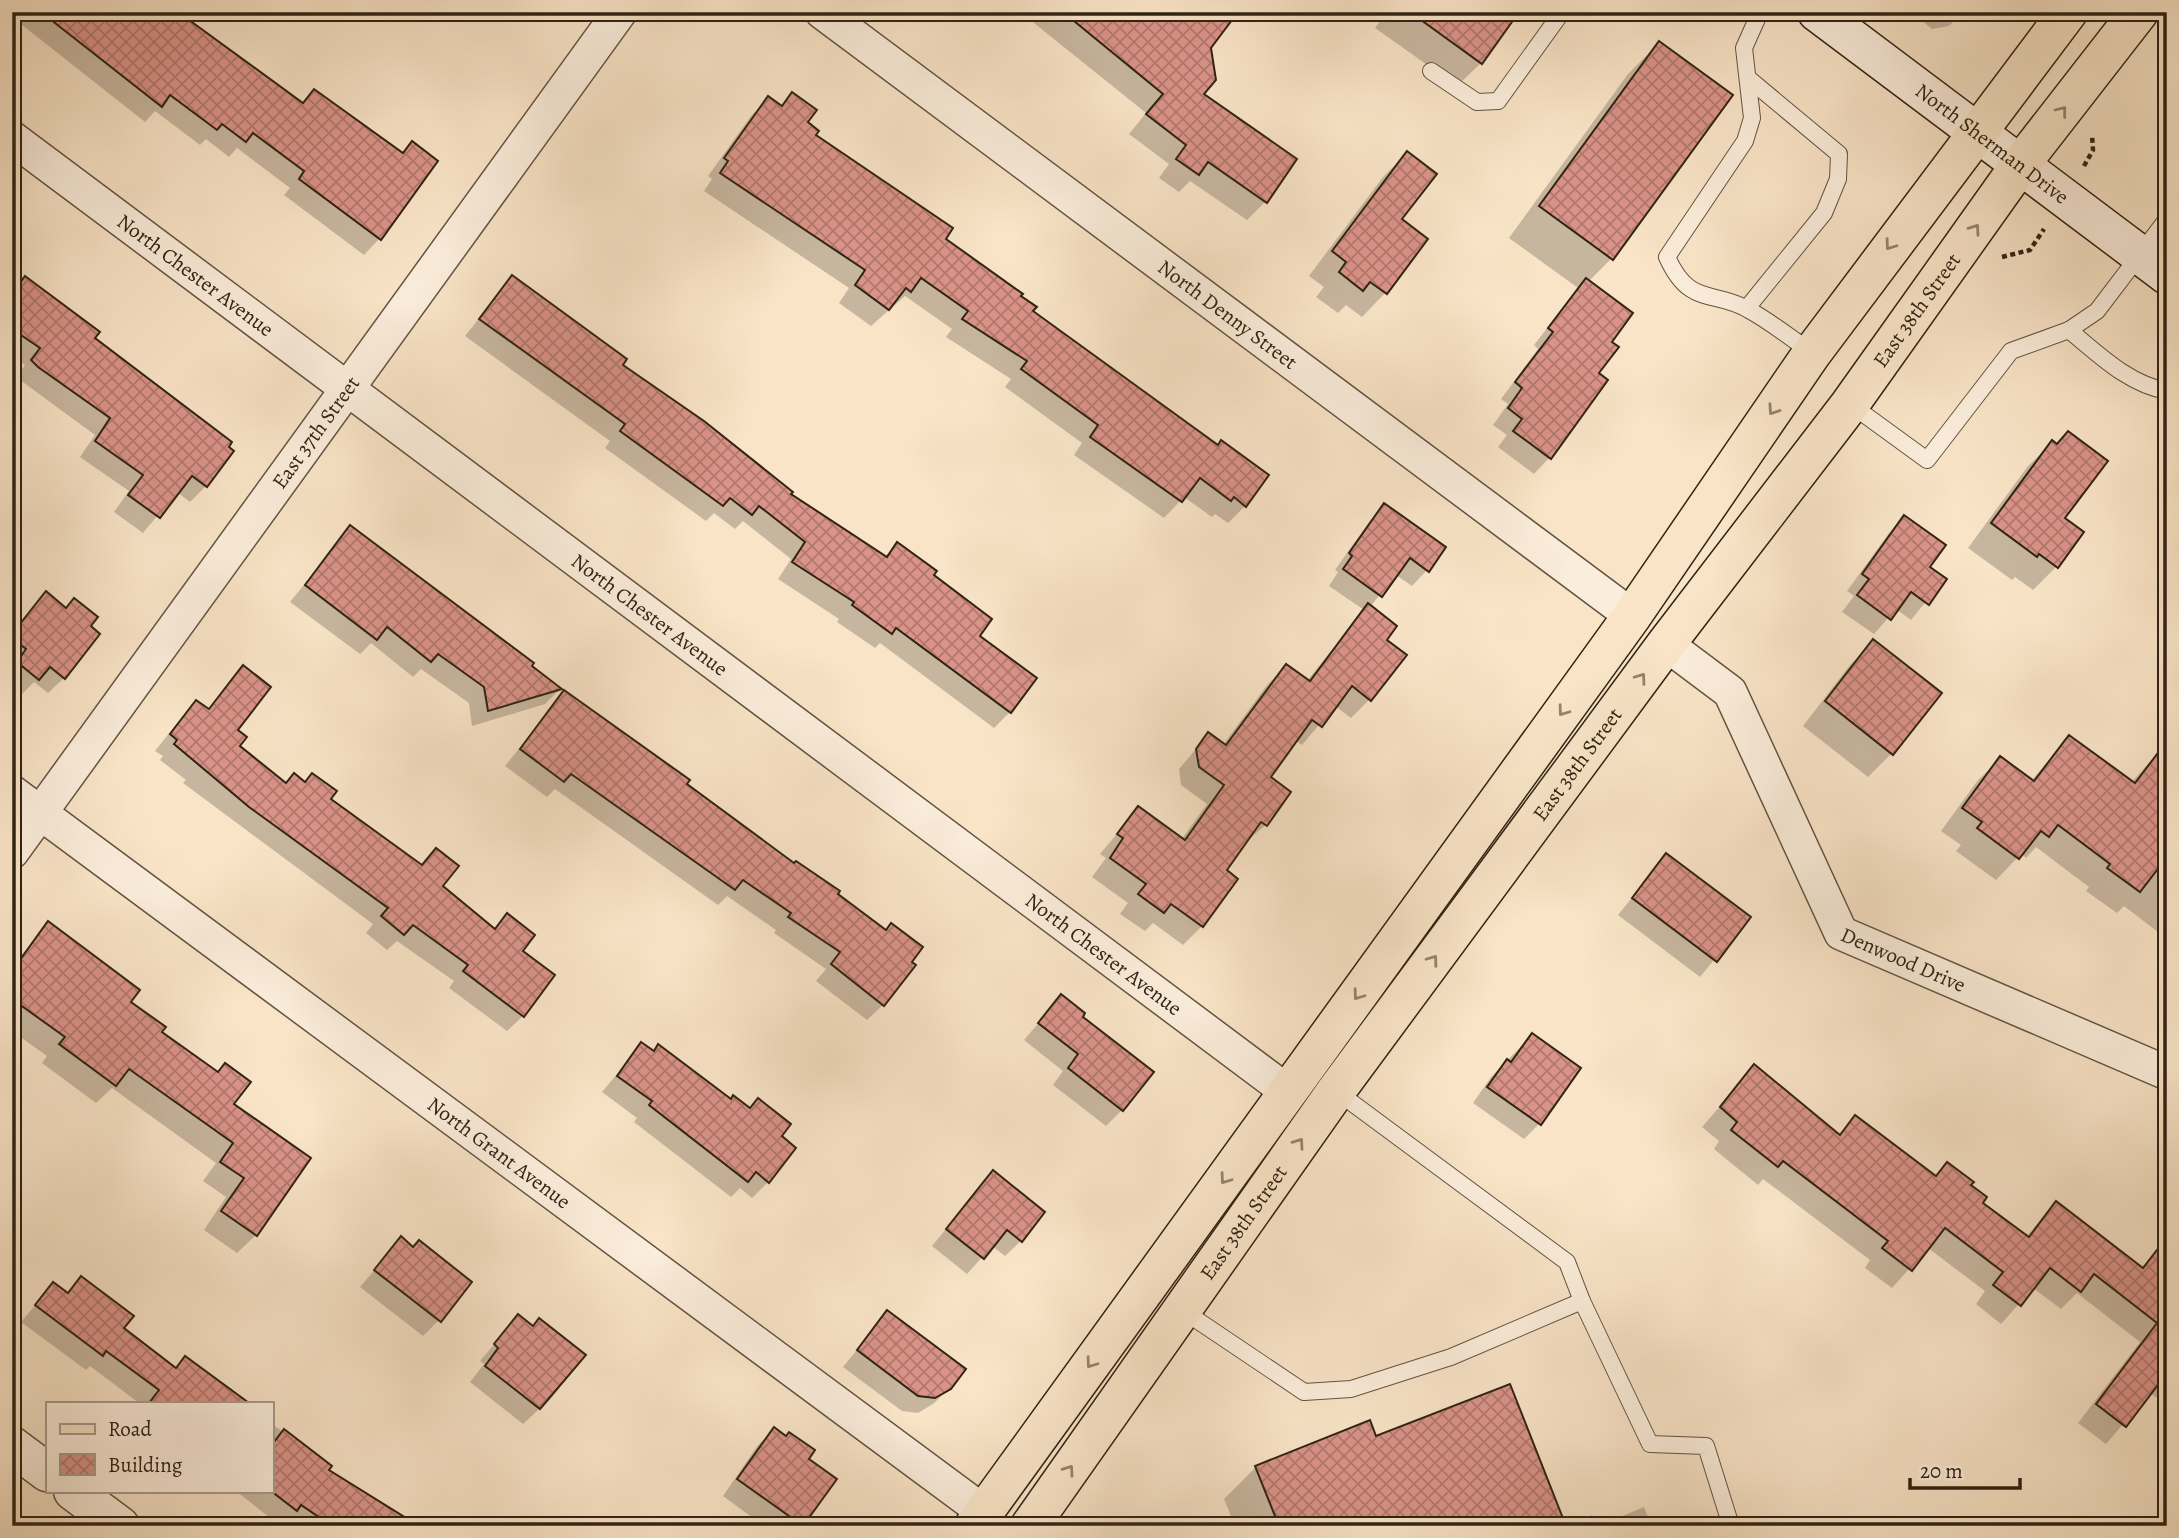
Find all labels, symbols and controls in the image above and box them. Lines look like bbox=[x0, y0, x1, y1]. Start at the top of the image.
street label: North Sherman Drive bbox=[1910, 77, 2075, 210]
one-way arrow bbox=[2053, 106, 2066, 119]
street label: North Chester Avenue bbox=[111, 207, 279, 343]
one-way arrow bbox=[1967, 224, 1979, 237]
one-way arrow bbox=[1886, 237, 1899, 250]
street label: East 38th Street bbox=[1866, 247, 1967, 373]
street label: North Denny Street bbox=[1152, 253, 1303, 376]
street label: East 37th Street bbox=[265, 370, 366, 494]
one-way arrow bbox=[1768, 402, 1781, 415]
street label: North Chester Avenue bbox=[565, 547, 734, 682]
one-way arrow bbox=[1633, 673, 1645, 686]
street label: East 38th Street bbox=[1526, 702, 1628, 827]
one-way arrow bbox=[1559, 703, 1571, 716]
street label: North Chester Avenue bbox=[1020, 886, 1188, 1022]
street label: Denwood Drive bbox=[1836, 921, 1970, 999]
one-way arrow bbox=[1425, 955, 1437, 967]
one-way arrow bbox=[1354, 987, 1366, 1000]
street label: North Grant Avenue bbox=[422, 1090, 576, 1215]
one-way arrow bbox=[1291, 1138, 1303, 1151]
street label: East 38th Street bbox=[1193, 1160, 1294, 1286]
one-way arrow bbox=[1221, 1171, 1233, 1184]
one-way arrow bbox=[1087, 1356, 1100, 1368]
legend bbox=[46, 1402, 273, 1492]
text: Road bbox=[108, 1415, 152, 1443]
scale bar bbox=[1910, 1447, 2020, 1491]
text: Building bbox=[108, 1451, 183, 1479]
text: 20 m bbox=[1920, 1457, 1963, 1485]
one-way arrow bbox=[1061, 1465, 1073, 1478]

